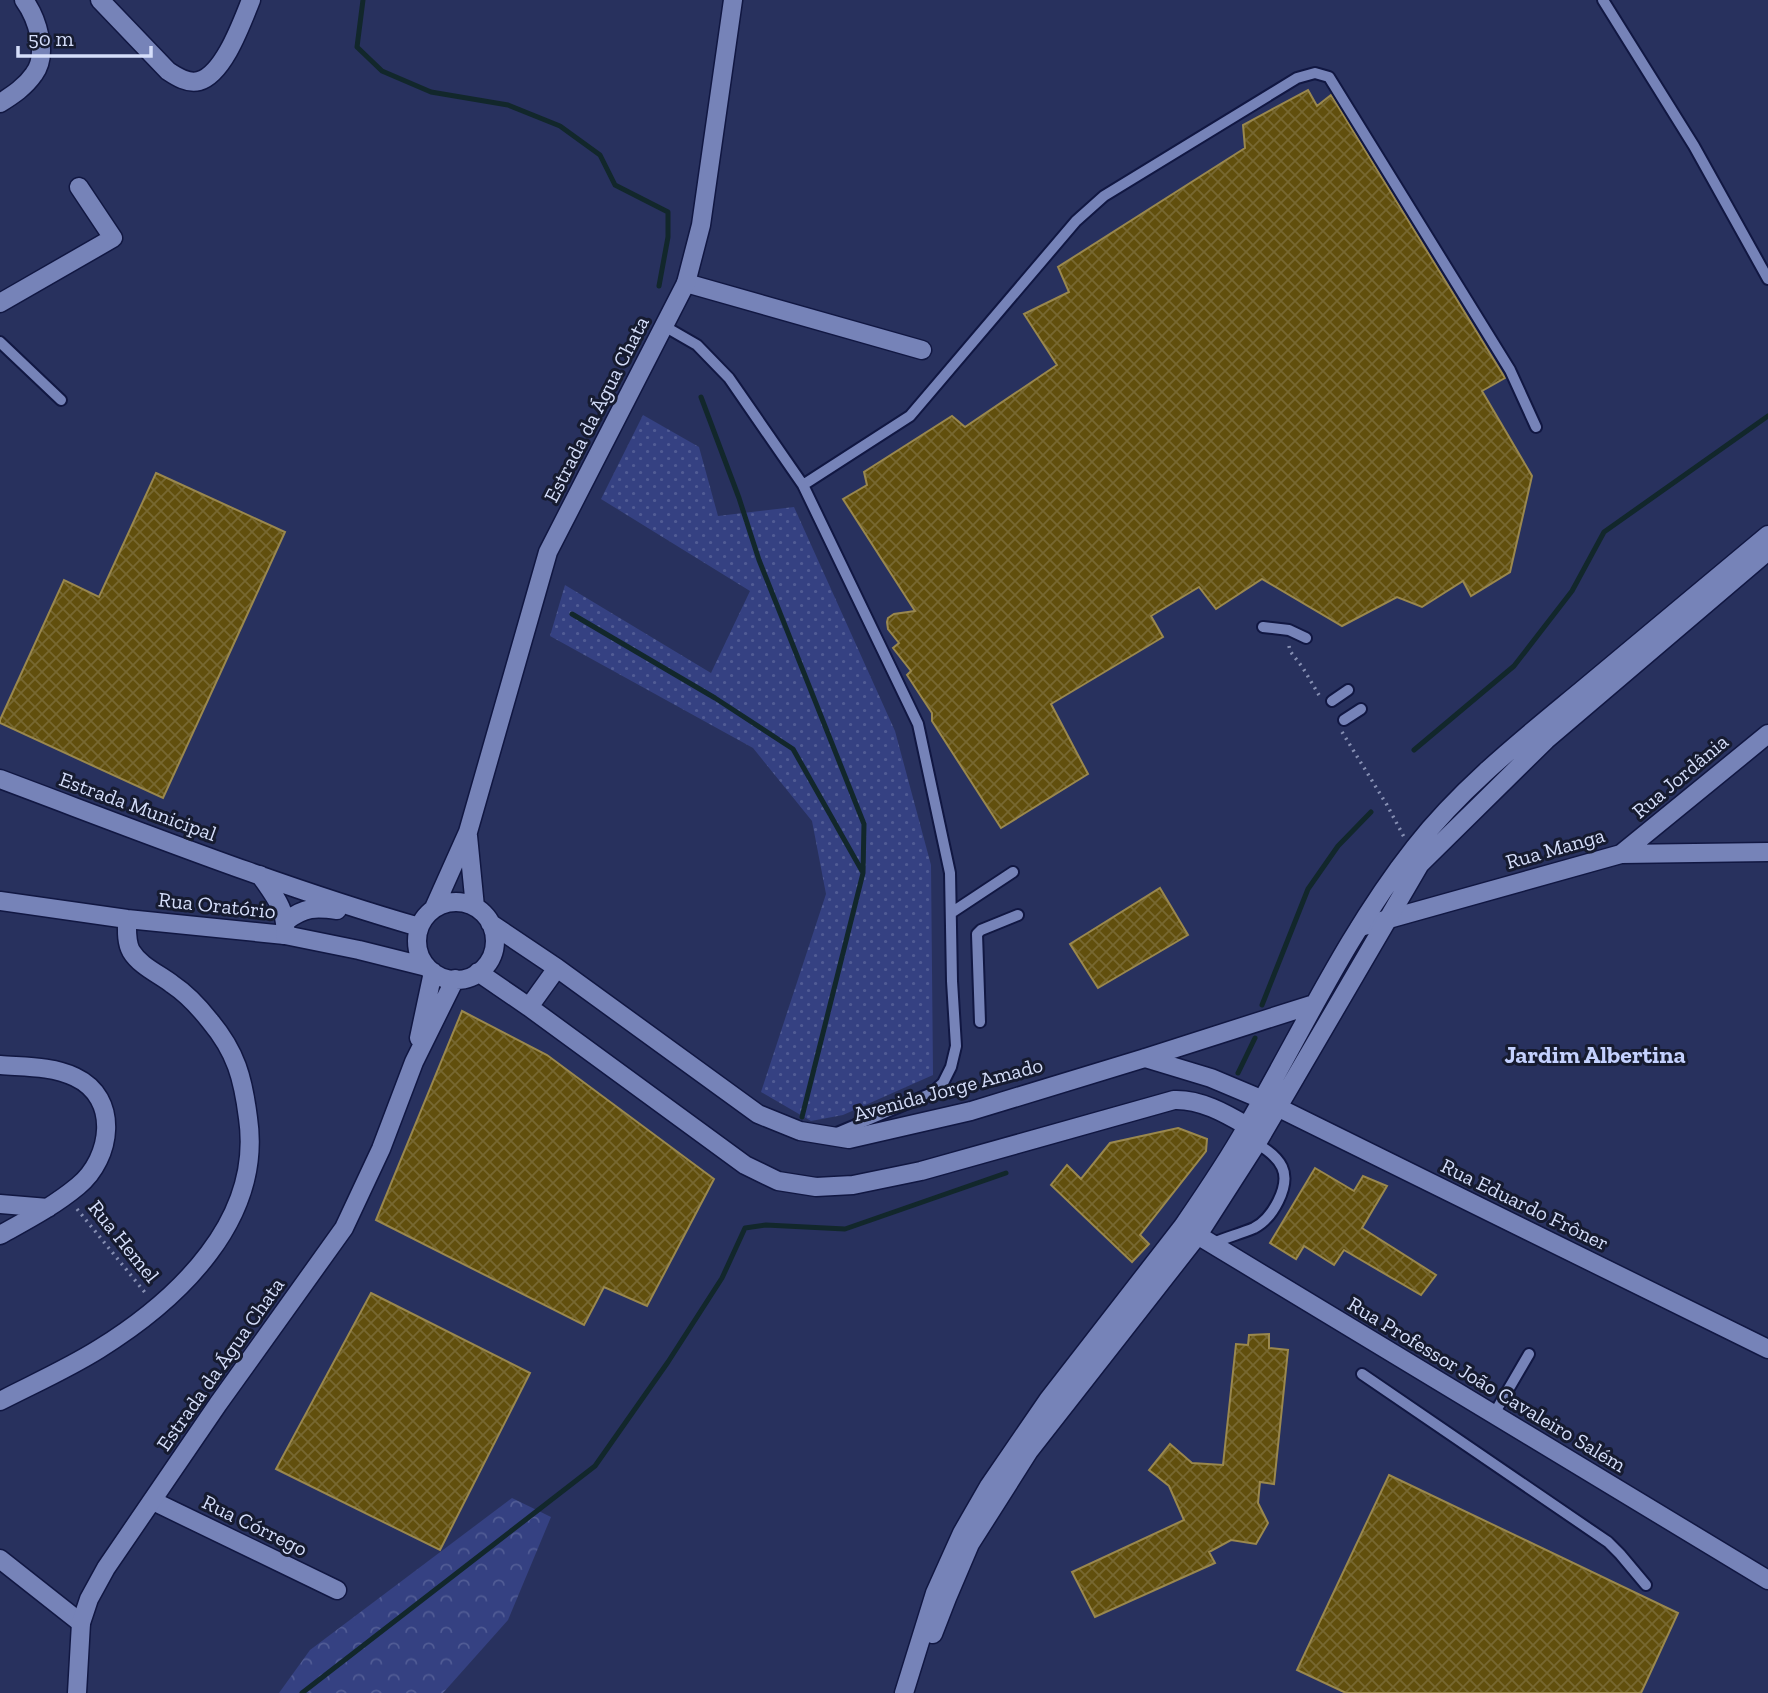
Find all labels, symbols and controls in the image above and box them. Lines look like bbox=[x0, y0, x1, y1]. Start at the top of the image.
scale bar bbox=[18, 14, 150, 58]
text: 50 m bbox=[28, 26, 74, 51]
street label: Estrada da Água Chata bbox=[538, 312, 654, 506]
street label: Rua Jordânia bbox=[1627, 729, 1733, 823]
street label: Estrada Municipal bbox=[56, 766, 220, 846]
street label: Rua Manga bbox=[1503, 822, 1607, 874]
street label: Rua Oratório bbox=[157, 886, 277, 924]
district label: Jardim Albertina bbox=[1504, 1040, 1686, 1069]
street label: Avenida Jorge Amado bbox=[851, 1052, 1045, 1126]
street label: Rua Eduardo Frôner bbox=[1437, 1153, 1613, 1255]
street label: Rua Hemel bbox=[83, 1195, 165, 1287]
street label: Estrada da Água Chata bbox=[151, 1273, 289, 1455]
street label: Rua Professor João Cavaleiro Salém bbox=[1343, 1291, 1631, 1477]
street label: Rua Córrego bbox=[198, 1489, 312, 1561]

